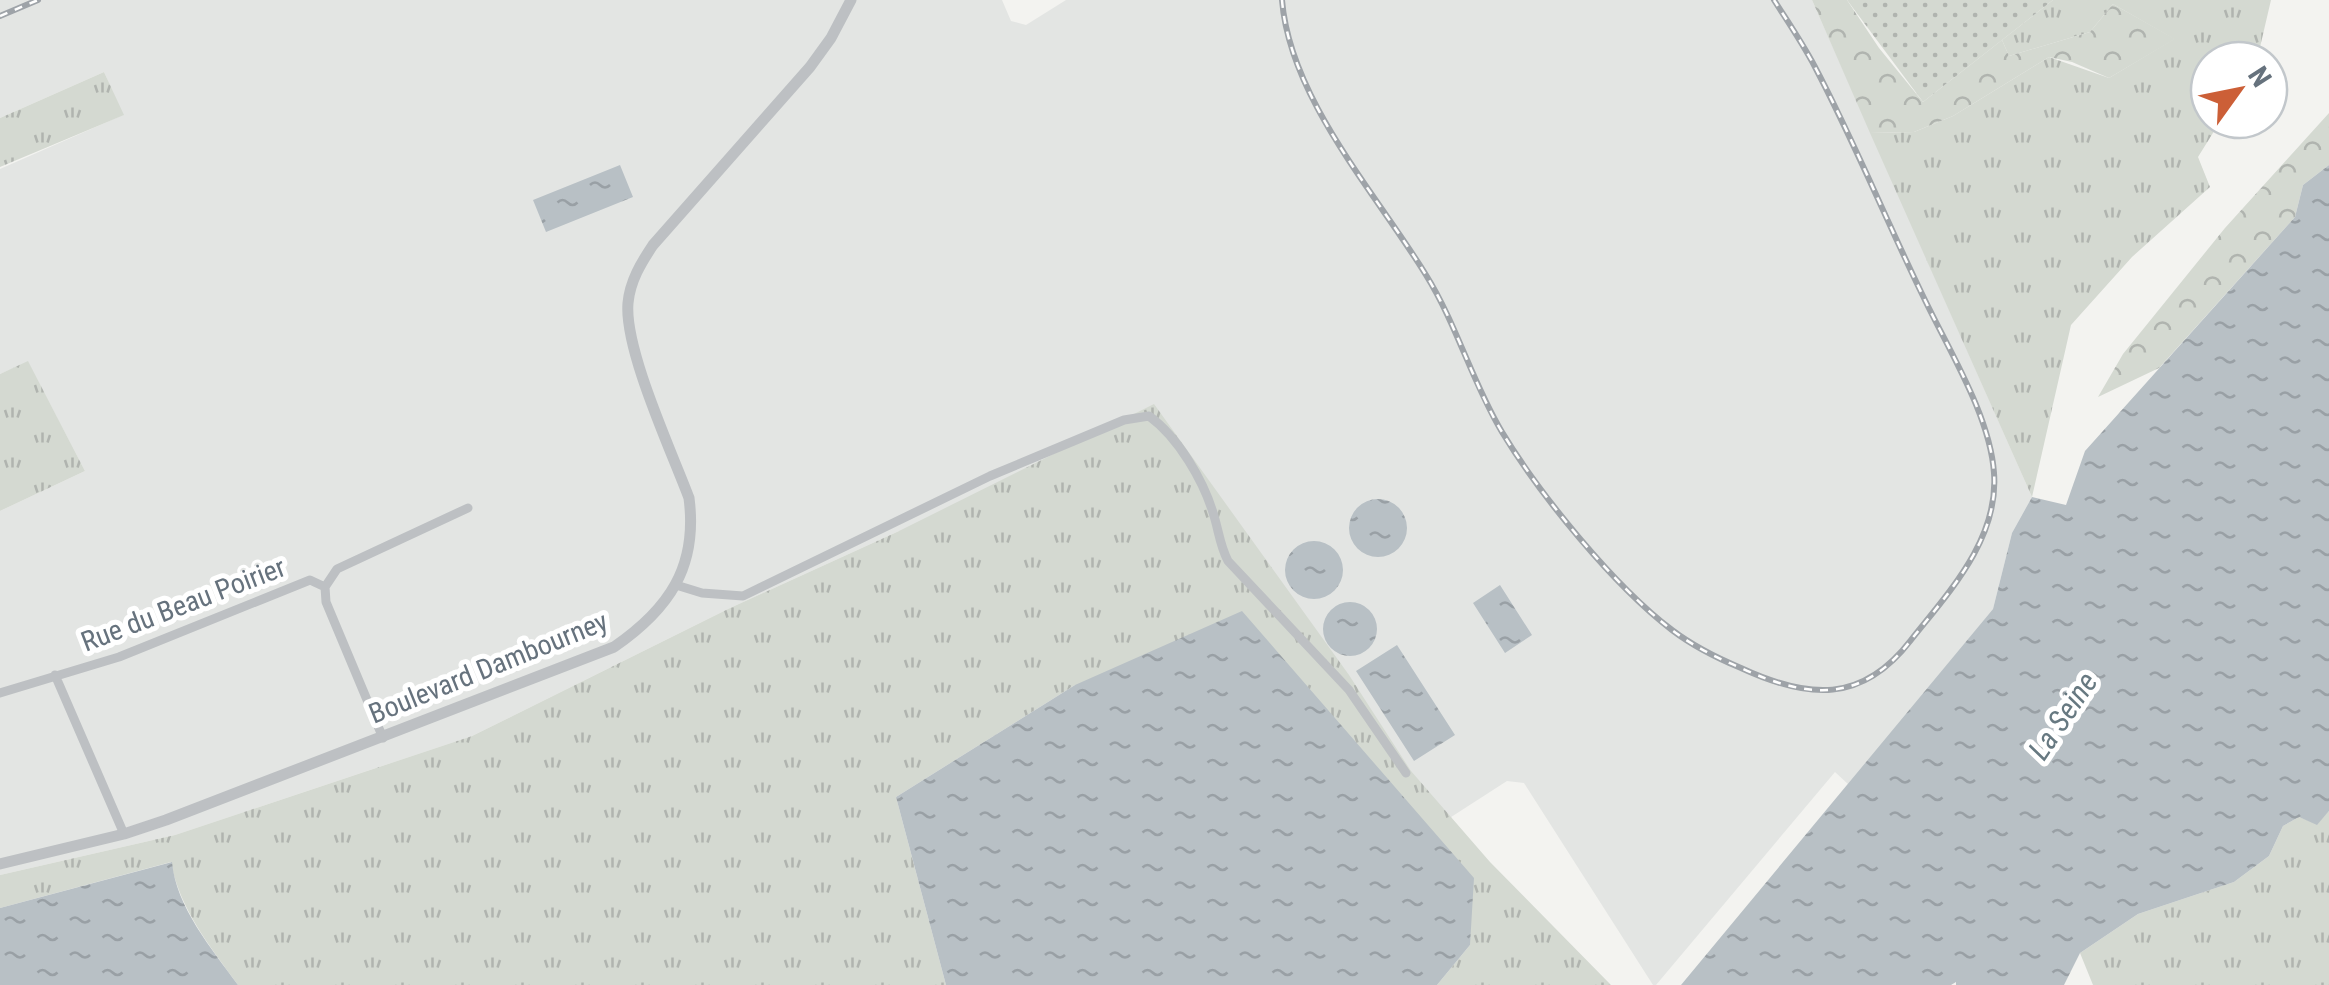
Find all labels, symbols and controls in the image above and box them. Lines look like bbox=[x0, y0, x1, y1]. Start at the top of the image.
north arrow bbox=[2189, 40, 2289, 140]
text: N bbox=[2241, 60, 2278, 93]
street label: Rue du Beau Poirier bbox=[76, 550, 290, 659]
street label: Boulevard Dambourney bbox=[364, 604, 613, 730]
water label: La Seine bbox=[2021, 665, 2104, 766]

